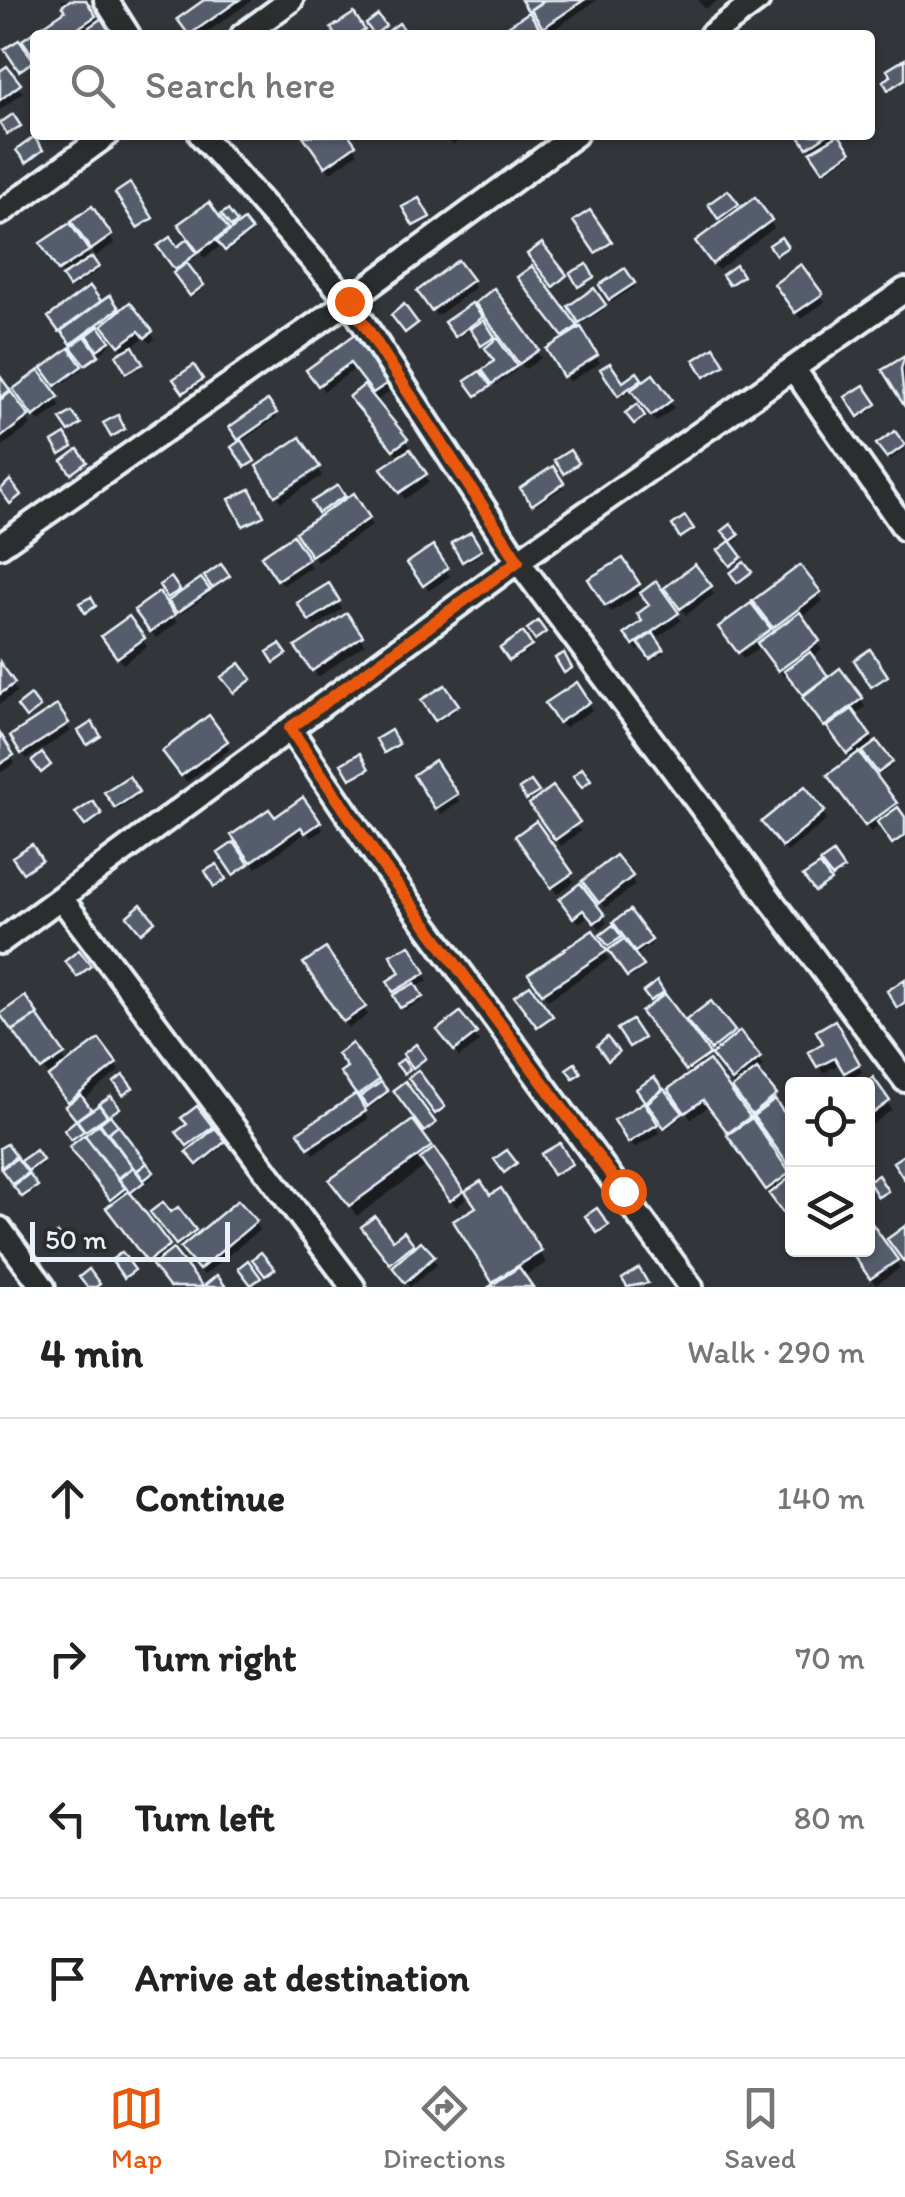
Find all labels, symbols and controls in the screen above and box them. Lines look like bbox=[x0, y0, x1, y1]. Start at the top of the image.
search box bbox=[30, 30, 875, 140]
icon: search bbox=[65, 58, 120, 113]
text: Search here bbox=[145, 62, 336, 108]
route end bbox=[327, 279, 373, 325]
map controls bbox=[785, 1077, 875, 1257]
button: locate bbox=[785, 1077, 875, 1167]
button: layers bbox=[785, 1167, 875, 1257]
route start bbox=[601, 1169, 647, 1215]
scale bar bbox=[30, 1217, 230, 1262]
text: 50 m bbox=[45, 1222, 107, 1256]
text: 4 min bbox=[40, 1327, 143, 1378]
text: Walk · 290 m bbox=[687, 1333, 865, 1371]
icon: ahead bbox=[40, 1471, 95, 1526]
text: Continue bbox=[135, 1475, 285, 1521]
text: 140 m bbox=[777, 1479, 865, 1517]
icon: right bbox=[40, 1631, 95, 1686]
text: Turn right bbox=[135, 1635, 297, 1681]
text: 70 m bbox=[795, 1639, 865, 1677]
icon: left bbox=[40, 1791, 95, 1846]
text: Turn left bbox=[135, 1795, 275, 1841]
text: 80 m bbox=[794, 1799, 865, 1837]
icon: arrive bbox=[40, 1951, 95, 2006]
text: Arrive at destination bbox=[135, 1955, 470, 2001]
tab: Map bbox=[109, 2081, 164, 2175]
tab: Directions bbox=[383, 2081, 506, 2175]
tab: Saved bbox=[724, 2081, 796, 2175]

